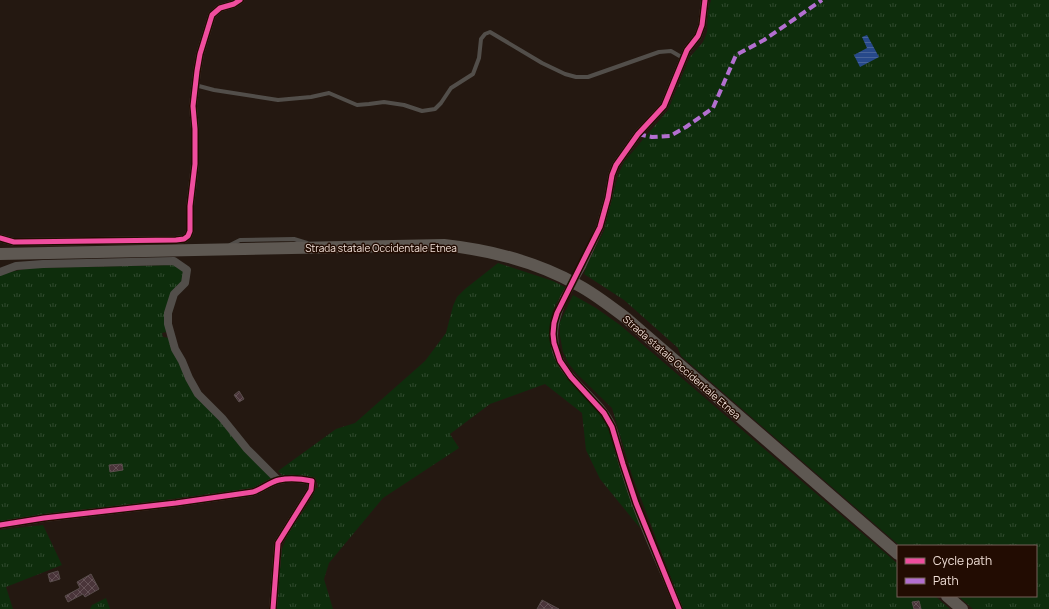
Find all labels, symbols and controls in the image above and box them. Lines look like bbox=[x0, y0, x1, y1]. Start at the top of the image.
street label: Strada statale Occidentale Etnea bbox=[305, 241, 457, 255]
street label: Strada statale Occidentale Etnea bbox=[620, 312, 744, 422]
legend bbox=[897, 545, 1037, 597]
text: Cycle path bbox=[933, 552, 992, 569]
text: Path bbox=[933, 572, 959, 589]

